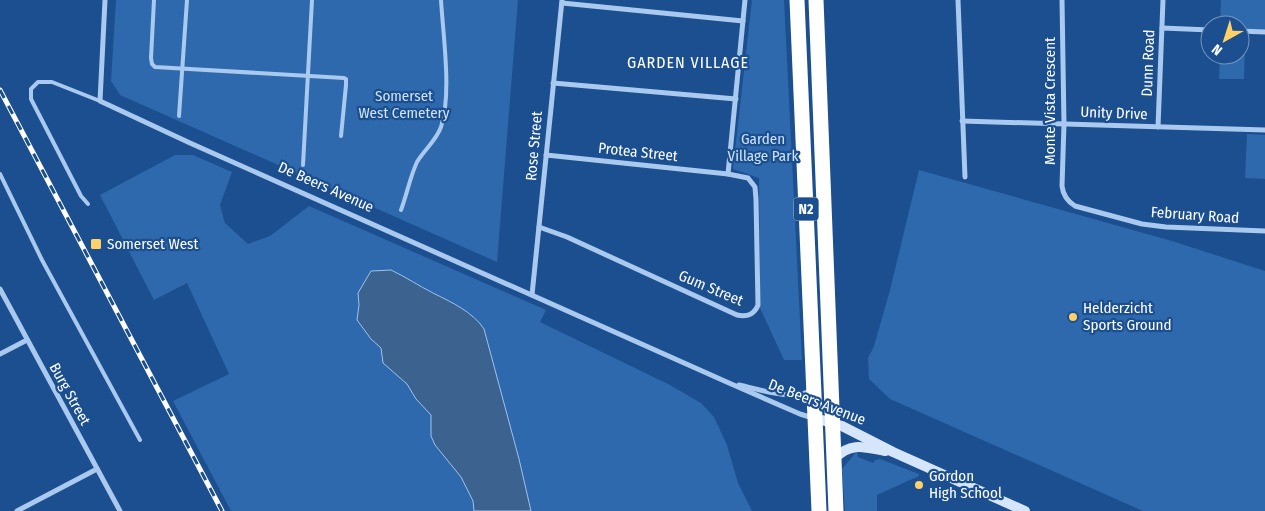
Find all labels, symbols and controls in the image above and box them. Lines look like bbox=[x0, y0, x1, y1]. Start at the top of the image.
north arrow bbox=[1200, 15, 1250, 65]
street label: Dunn Road bbox=[1138, 29, 1158, 97]
street label: Monte Vista Crescent bbox=[1041, 37, 1059, 165]
text: N bbox=[1209, 40, 1226, 59]
district label: GARDEN VILLAGE bbox=[627, 53, 749, 72]
park label: Somerset West Cemetery bbox=[358, 87, 450, 122]
street label: Unity Drive bbox=[1080, 103, 1148, 123]
street label: Rose Street bbox=[522, 110, 546, 182]
park label: Garden Village Park bbox=[728, 130, 798, 165]
street label: Protea Street bbox=[597, 139, 679, 165]
street label: De Beers Avenue bbox=[275, 158, 377, 216]
road number: N2 bbox=[794, 198, 818, 220]
street label: February Road bbox=[1150, 203, 1240, 227]
place label: Somerset West bbox=[107, 235, 198, 253]
marker: Somerset West bbox=[89, 237, 103, 251]
street label: Gum Street bbox=[676, 266, 746, 310]
place label: Helderzicht Sports Ground bbox=[1083, 299, 1171, 334]
marker: Helderzicht Sports Ground bbox=[1067, 311, 1079, 323]
street label: Burg Street bbox=[46, 360, 95, 428]
street label: De Beers Avenue bbox=[766, 375, 868, 429]
place label: Gordon High School bbox=[929, 467, 1002, 502]
marker: Gordon High School bbox=[913, 479, 925, 491]

